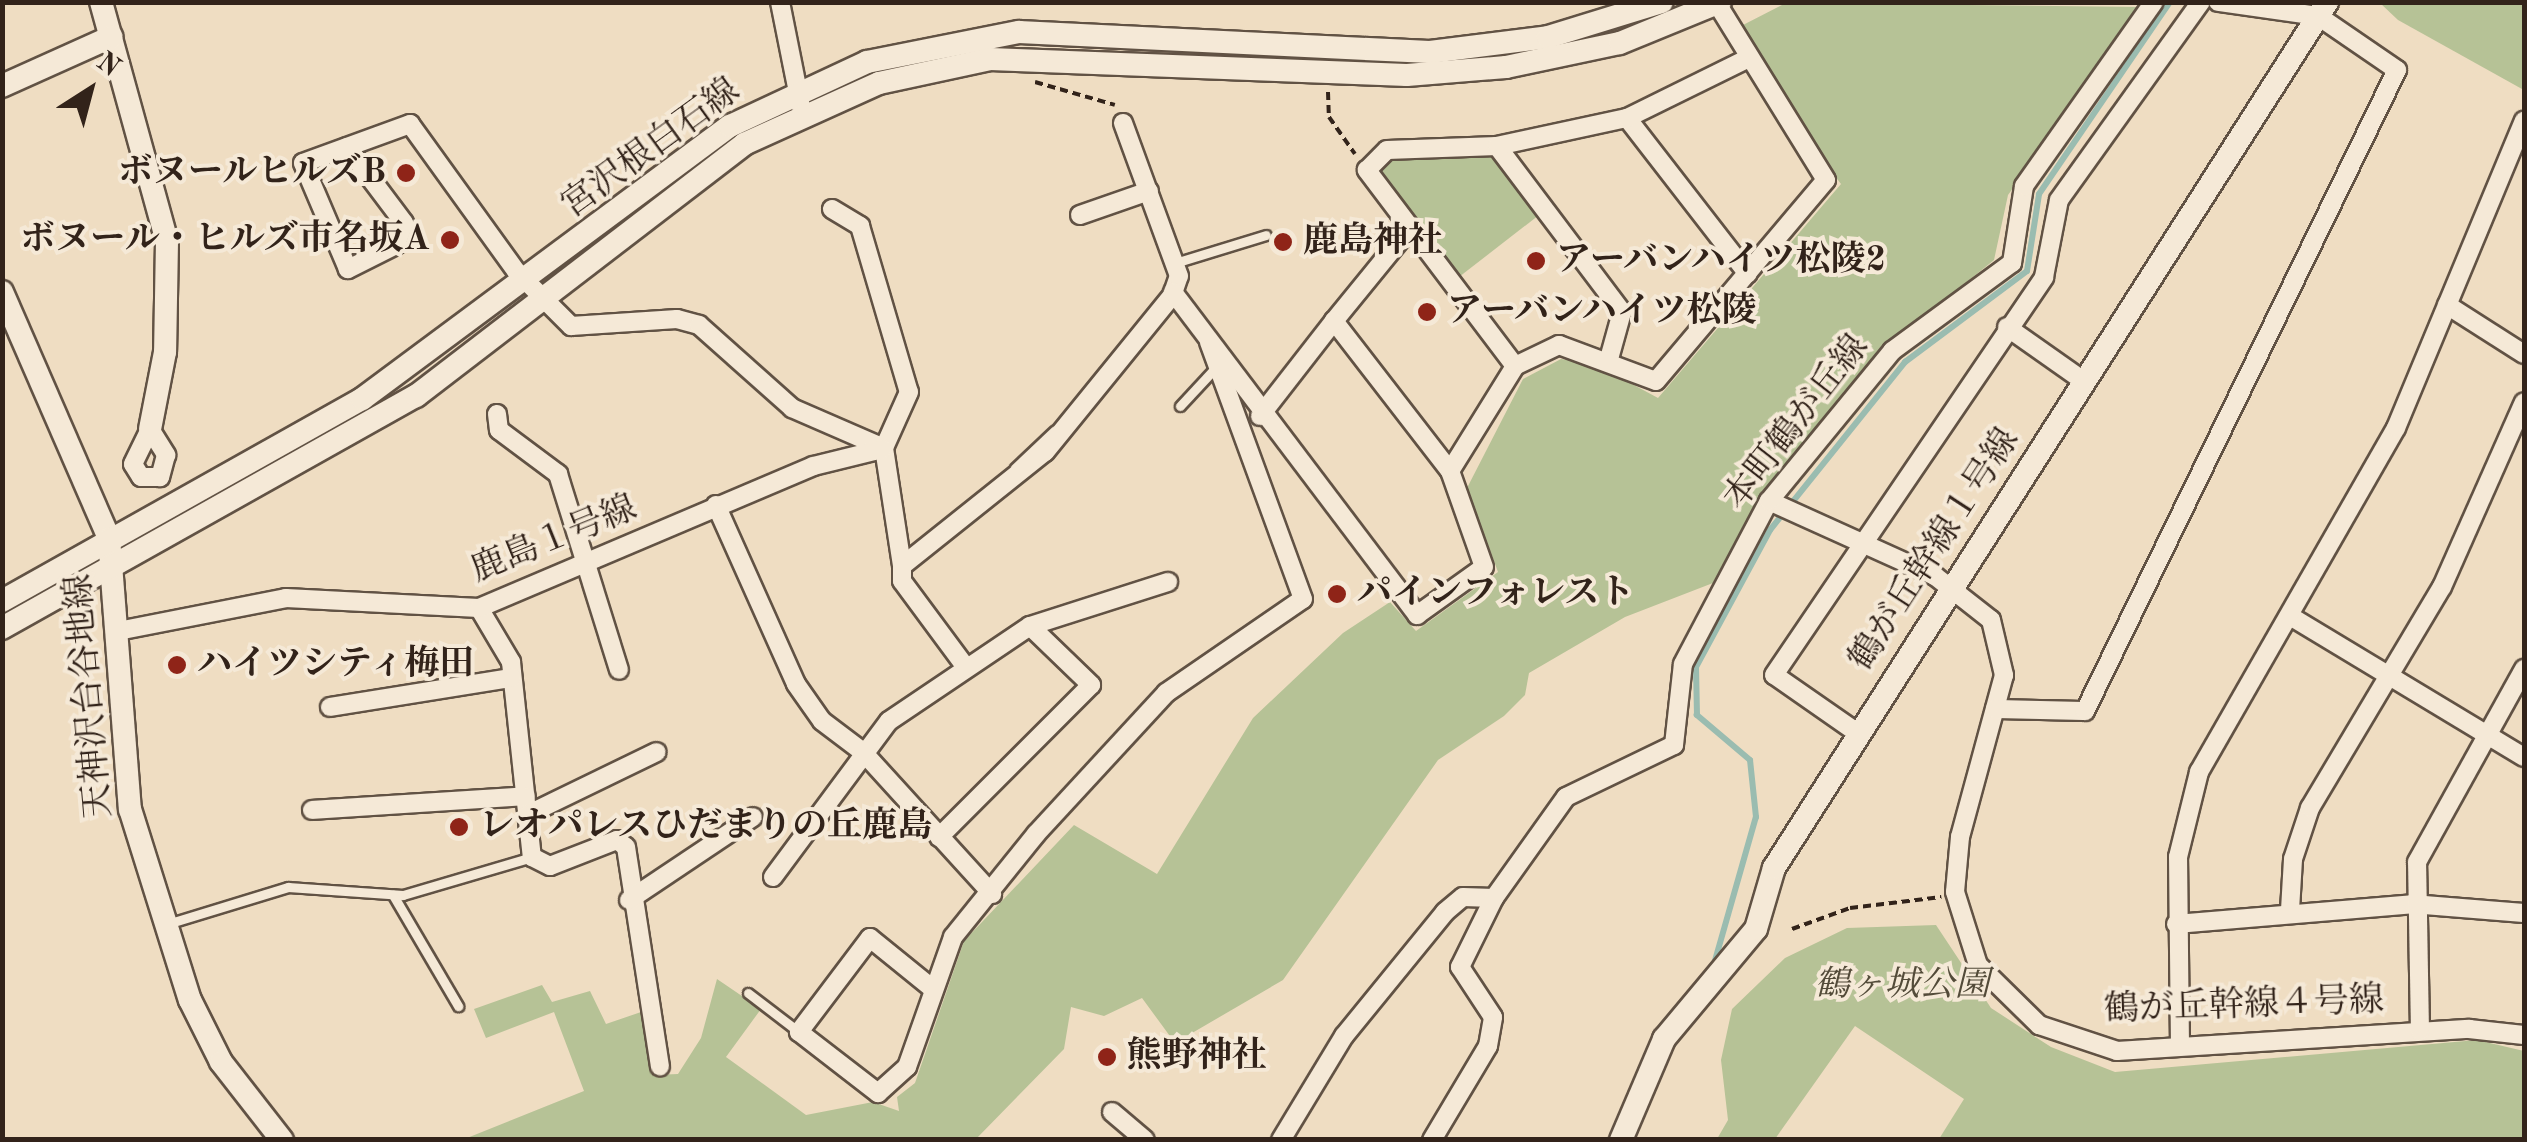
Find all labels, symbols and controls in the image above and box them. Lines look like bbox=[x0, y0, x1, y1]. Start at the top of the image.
north arrow bbox=[40, 40, 140, 140]
text: N bbox=[91, 48, 125, 83]
street label: 宮沢根白石線 bbox=[554, 70, 748, 228]
place label: ボヌールヒルズB bbox=[116, 152, 386, 194]
marker: ボヌールヒルズB bbox=[395, 162, 417, 184]
place label: ボヌール・ヒルズ市名坂A bbox=[19, 219, 430, 261]
place label: 鹿島神社 bbox=[1303, 221, 1443, 263]
marker: ボヌール・ヒルズ市名坂A bbox=[439, 229, 461, 251]
marker: 鹿島神社 bbox=[1272, 231, 1294, 253]
place label: アーバンハイツ松陵2 bbox=[1556, 240, 1890, 282]
marker: アーバンハイツ松陵2 bbox=[1525, 250, 1547, 272]
place label: アーバンハイツ松陵 bbox=[1447, 291, 1761, 333]
marker: アーバンハイツ松陵 bbox=[1416, 301, 1438, 323]
street label: 本町鶴が丘線 bbox=[1716, 327, 1878, 519]
street label: 鶴が丘幹線１号線 bbox=[1841, 421, 2029, 679]
street label: 鹿島１号線 bbox=[465, 488, 643, 592]
street label: 天神沢台谷地線 bbox=[58, 572, 122, 820]
place label: パインフォレスト bbox=[1357, 573, 1637, 615]
marker: パインフォレスト bbox=[1326, 583, 1348, 605]
place label: ハイツシティ梅田 bbox=[197, 644, 477, 686]
marker: ハイツシティ梅田 bbox=[166, 654, 188, 676]
place label: レオパレスひだまりの丘鹿島 bbox=[479, 806, 934, 848]
marker: レオパレスひだまりの丘鹿島 bbox=[448, 816, 470, 838]
park label: 鶴ヶ城公園 bbox=[1815, 965, 1989, 1007]
street label: 鶴が丘幹線４号線 bbox=[2103, 980, 2385, 1032]
place label: 熊野神社 bbox=[1127, 1036, 1267, 1078]
marker: 熊野神社 bbox=[1096, 1046, 1118, 1068]

